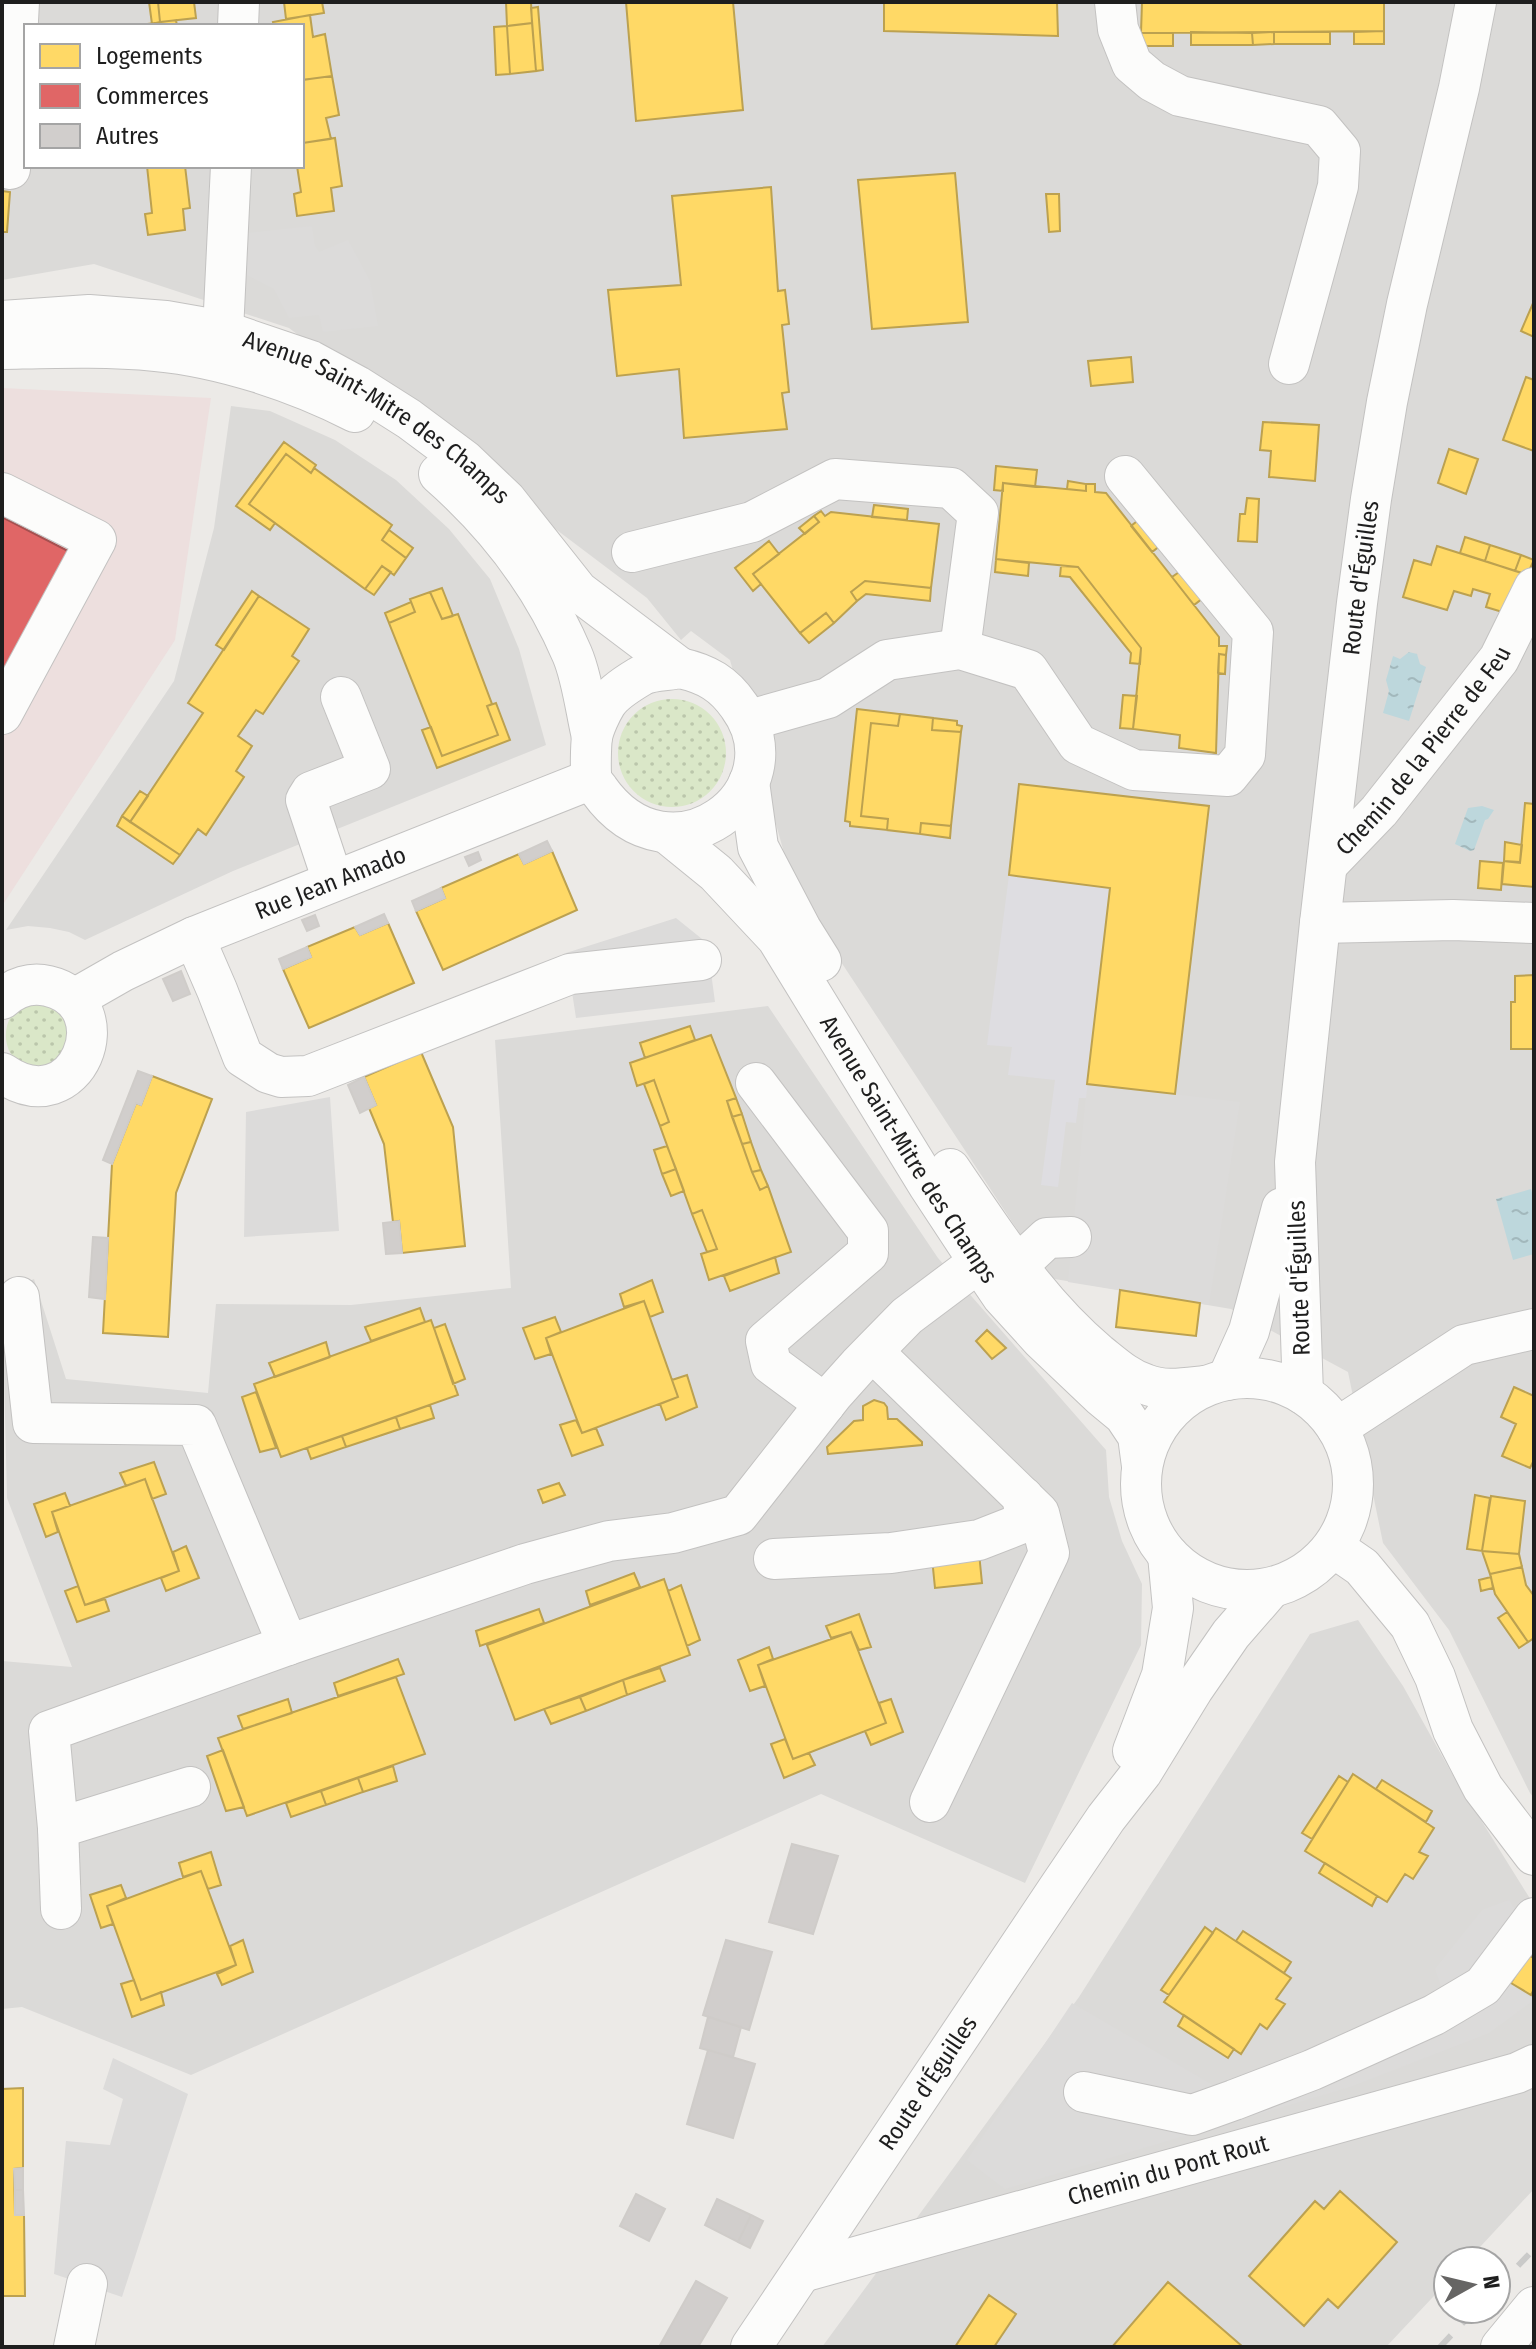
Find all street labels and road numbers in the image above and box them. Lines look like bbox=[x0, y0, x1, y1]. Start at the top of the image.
street label: Avenue Saint-Mitre des Champs bbox=[240, 325, 515, 510]
street label: Route d'Éguilles bbox=[1337, 499, 1385, 657]
street label: Chemin de la Pierre de Feu bbox=[1330, 642, 1517, 861]
street label: Rue Jean Amado bbox=[251, 840, 410, 925]
street label: Avenue Saint-Mitre des Champs bbox=[814, 1011, 1003, 1288]
street label: Route d'Éguilles bbox=[1281, 1200, 1316, 1356]
street label: Route d'Éguilles bbox=[873, 2010, 983, 2155]
street label: Chemin du Pont Rout bbox=[1065, 2129, 1272, 2211]

